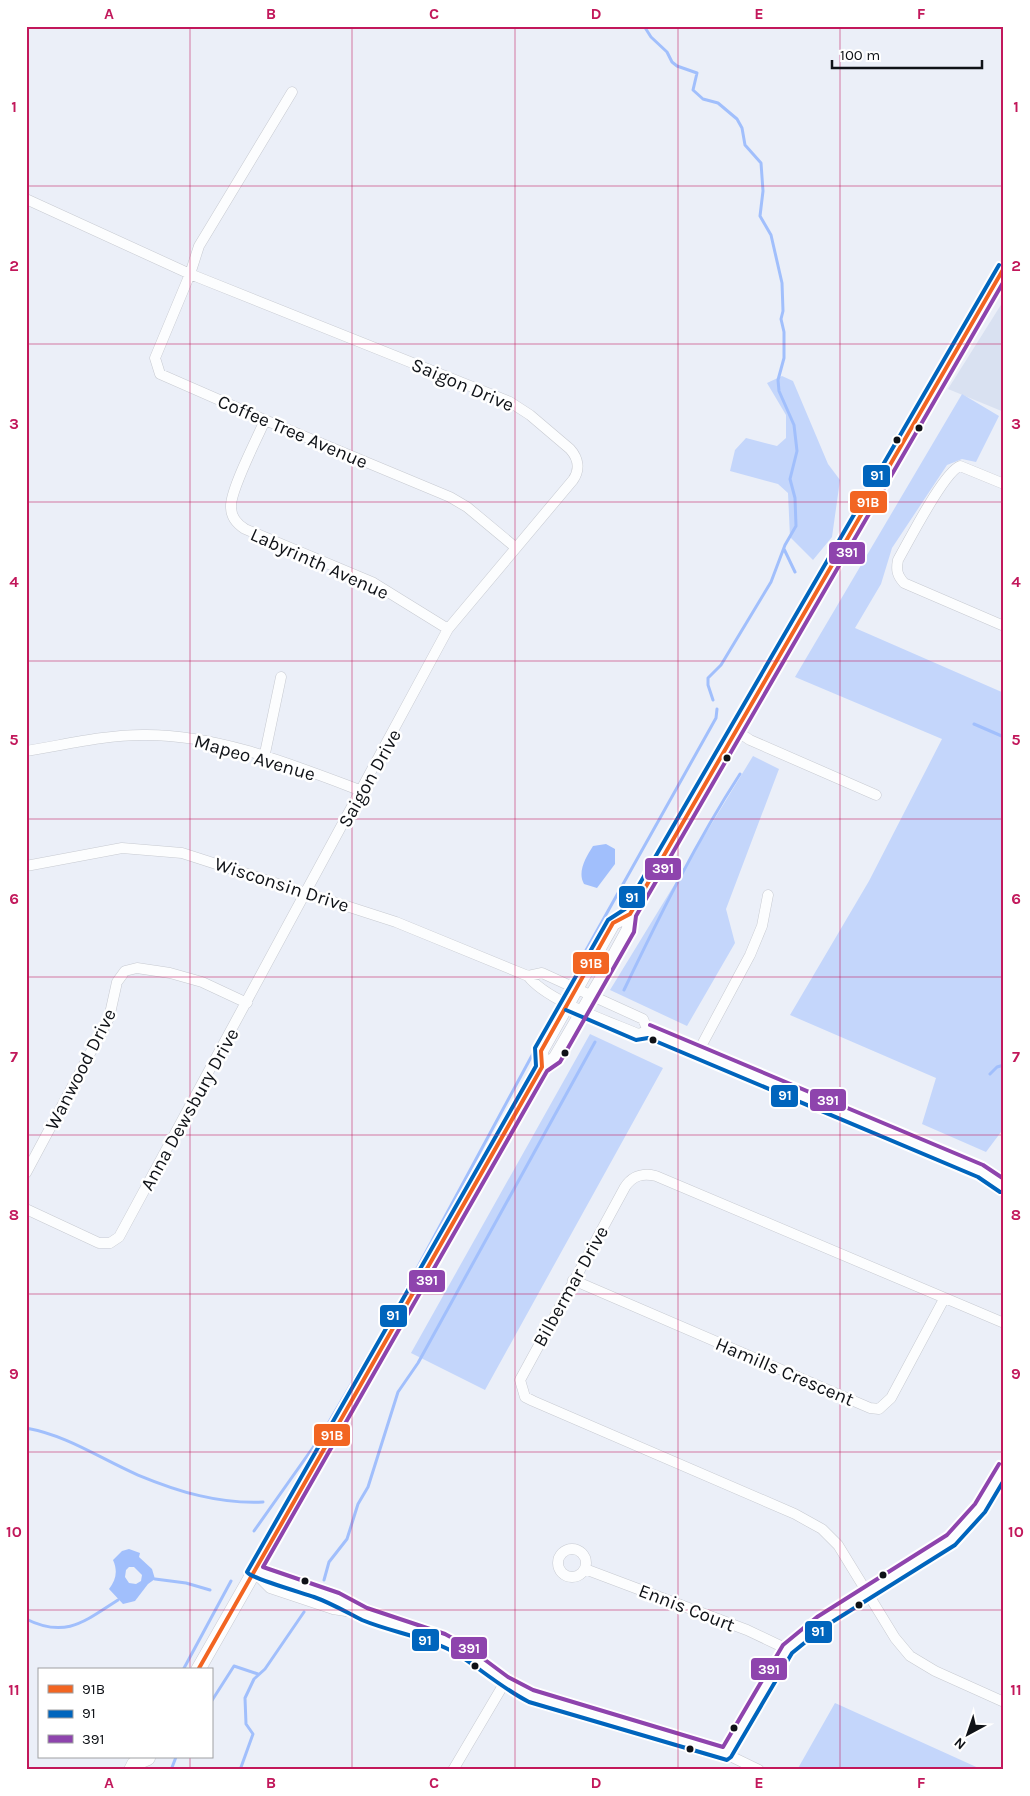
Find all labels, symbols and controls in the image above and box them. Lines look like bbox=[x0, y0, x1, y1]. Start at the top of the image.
text: A bbox=[104, 4, 114, 23]
text: B bbox=[266, 4, 276, 23]
text: C bbox=[429, 4, 439, 23]
text: D bbox=[591, 4, 602, 23]
text: E bbox=[754, 4, 764, 23]
text: F bbox=[917, 4, 926, 23]
scale bar bbox=[832, 38, 982, 70]
text: 100 m bbox=[840, 46, 880, 64]
text: 1 bbox=[11, 97, 17, 116]
text: 1 bbox=[1013, 97, 1019, 116]
text: 2 bbox=[9, 256, 19, 275]
text: 2 bbox=[1011, 256, 1021, 275]
street label: Saigon Drive bbox=[408, 353, 517, 416]
street label: Coffee Tree Avenue bbox=[214, 390, 371, 473]
text: 3 bbox=[9, 414, 19, 433]
text: 3 bbox=[1011, 414, 1021, 433]
unlabelled marker bbox=[914, 423, 924, 433]
unlabelled marker bbox=[892, 435, 902, 445]
line badge: 91 bbox=[862, 464, 891, 488]
text: 91 bbox=[870, 467, 884, 484]
line badge: 91B bbox=[849, 490, 888, 514]
text: 91B bbox=[857, 494, 879, 511]
street label: Labyrinth Avenue bbox=[247, 524, 392, 604]
line badge: 391 bbox=[828, 541, 866, 565]
text: 391 bbox=[836, 544, 858, 561]
text: 4 bbox=[9, 572, 19, 591]
text: 4 bbox=[1011, 572, 1021, 591]
street label: Saigon Drive bbox=[334, 725, 406, 832]
text: 5 bbox=[9, 730, 19, 749]
street label: Mapeo Avenue bbox=[192, 730, 318, 786]
text: 5 bbox=[1011, 730, 1021, 749]
unlabelled marker bbox=[722, 753, 732, 763]
street label: Wisconsin Drive bbox=[212, 853, 352, 917]
line badge: 391 bbox=[644, 857, 682, 881]
text: 391 bbox=[652, 860, 674, 877]
line badge: 91 bbox=[618, 885, 646, 909]
text: 6 bbox=[9, 889, 19, 908]
text: 91 bbox=[625, 889, 639, 906]
text: 6 bbox=[1011, 889, 1021, 908]
line badge: 91B bbox=[572, 951, 610, 975]
text: 91B bbox=[580, 955, 602, 972]
street label: Wanwood Drive bbox=[41, 1005, 121, 1134]
street label: Anna Dewsbury Drive bbox=[136, 1024, 244, 1195]
unlabelled marker bbox=[648, 1035, 658, 1045]
text: 7 bbox=[10, 1047, 18, 1066]
text: 7 bbox=[1012, 1047, 1020, 1066]
unlabelled marker bbox=[560, 1048, 570, 1058]
line badge: 91 bbox=[770, 1084, 799, 1108]
text: 91 bbox=[778, 1087, 792, 1104]
line badge: 391 bbox=[809, 1088, 847, 1112]
text: 391 bbox=[817, 1092, 839, 1109]
text: 8 bbox=[9, 1205, 19, 1224]
text: 8 bbox=[1011, 1205, 1021, 1224]
street label: Bilbermar Drive bbox=[529, 1222, 613, 1351]
line badge: 391 bbox=[408, 1269, 446, 1293]
text: 391 bbox=[416, 1272, 438, 1289]
line badge: 91 bbox=[379, 1304, 408, 1328]
text: 91 bbox=[386, 1307, 400, 1324]
street label: Hamills Crescent bbox=[712, 1333, 857, 1411]
text: 9 bbox=[9, 1364, 19, 1383]
text: 9 bbox=[1011, 1364, 1021, 1383]
line badge: 91B bbox=[313, 1423, 351, 1447]
text: 91B bbox=[321, 1427, 343, 1444]
text: 10 bbox=[6, 1522, 22, 1541]
text: 10 bbox=[1008, 1522, 1024, 1541]
unlabelled marker bbox=[878, 1570, 888, 1580]
unlabelled marker bbox=[300, 1576, 310, 1586]
street label: Ennis Court bbox=[635, 1580, 738, 1636]
unlabelled marker bbox=[854, 1600, 864, 1610]
line badge: 91 bbox=[804, 1620, 833, 1644]
text: 91 bbox=[811, 1623, 825, 1640]
line badge: 91 bbox=[411, 1628, 440, 1652]
text: 91 bbox=[418, 1632, 432, 1649]
line badge: 391 bbox=[450, 1636, 488, 1660]
text: 391 bbox=[458, 1640, 480, 1657]
line badge: 391 bbox=[750, 1657, 788, 1681]
unlabelled marker bbox=[470, 1661, 480, 1671]
text: 391 bbox=[758, 1661, 780, 1678]
legend bbox=[38, 1668, 212, 1758]
text: 11 bbox=[8, 1680, 20, 1699]
text: 91B bbox=[82, 1680, 105, 1698]
text: 11 bbox=[1010, 1680, 1022, 1699]
text: 91 bbox=[82, 1704, 96, 1722]
north arrow bbox=[942, 1708, 992, 1758]
unlabelled marker bbox=[729, 1723, 739, 1733]
text: 391 bbox=[82, 1730, 105, 1748]
text: N bbox=[951, 1734, 969, 1753]
unlabelled marker bbox=[685, 1744, 695, 1754]
text: A bbox=[104, 1773, 114, 1792]
text: B bbox=[266, 1773, 276, 1792]
text: C bbox=[429, 1773, 439, 1792]
text: D bbox=[591, 1773, 602, 1792]
text: E bbox=[754, 1773, 764, 1792]
text: F bbox=[917, 1773, 926, 1792]

